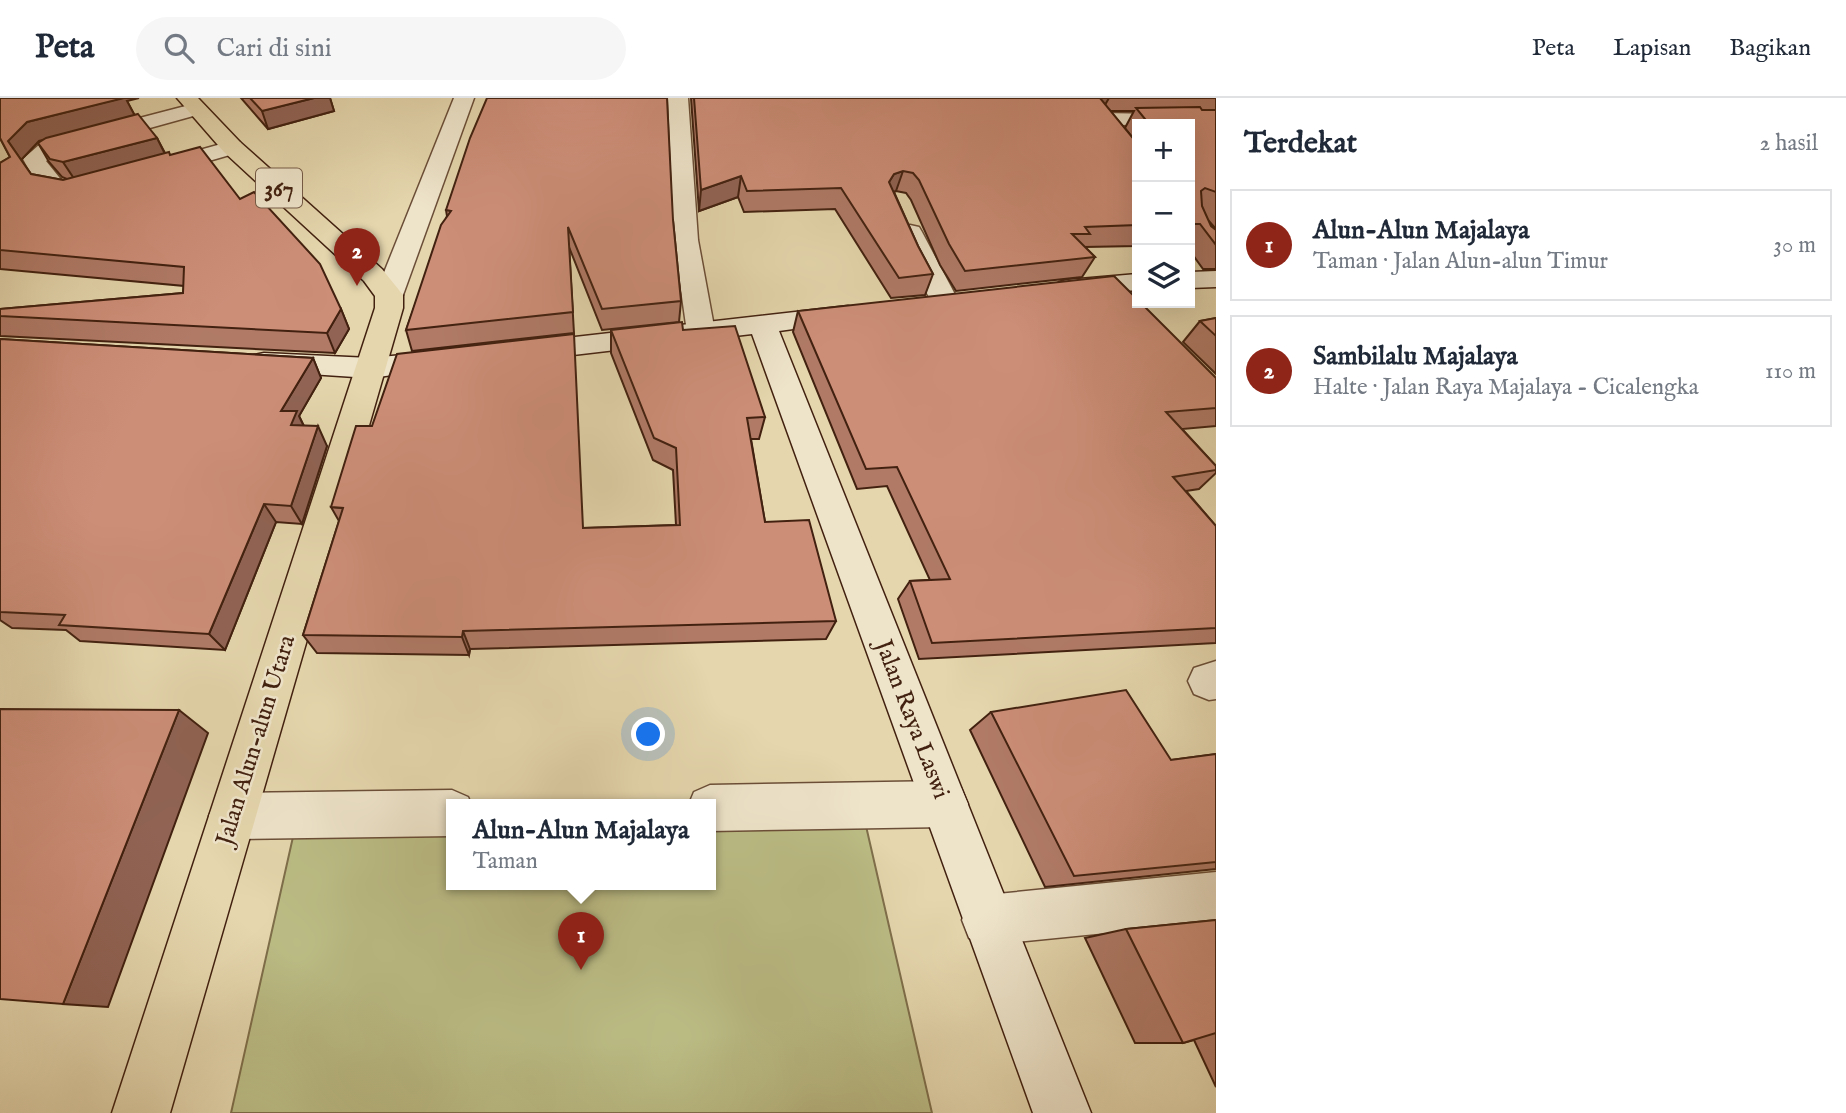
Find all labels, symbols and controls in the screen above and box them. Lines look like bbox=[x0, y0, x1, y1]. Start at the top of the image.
search box bbox=[136, 17, 626, 80]
text: Peta bbox=[35, 27, 94, 69]
icon: search bbox=[160, 29, 198, 67]
text: Cari di sini bbox=[216, 32, 332, 65]
text: Peta bbox=[1532, 33, 1575, 64]
text: Lapisan bbox=[1613, 33, 1691, 64]
text: Bagikan bbox=[1729, 33, 1811, 64]
map controls bbox=[1132, 119, 1195, 308]
button: + bbox=[1132, 119, 1195, 182]
text: Terdekat bbox=[1244, 125, 1357, 163]
text: 2 hasil bbox=[1759, 129, 1818, 158]
road number: 367 bbox=[256, 169, 302, 208]
button: − bbox=[1132, 182, 1195, 245]
text: Alun-Alun Majalaya bbox=[1313, 214, 1530, 247]
pin: 2 bbox=[334, 228, 380, 286]
text: 1 bbox=[1265, 231, 1273, 260]
text: 30 m bbox=[1773, 231, 1816, 260]
button: layers bbox=[1132, 245, 1195, 308]
text: Taman · Jalan Alun-alun Timur bbox=[1313, 247, 1608, 276]
text: Sambilalu Majalaya bbox=[1313, 340, 1518, 373]
text: 2 bbox=[1264, 357, 1274, 386]
text: 110 m bbox=[1765, 357, 1816, 386]
text: Halte · Jalan Raya Majalaya - Cicalengka bbox=[1313, 373, 1699, 402]
street label: Jalan Alun-alun Utara bbox=[209, 631, 303, 852]
street label: Jalan Raya Laswi bbox=[866, 633, 956, 804]
your location bbox=[631, 717, 665, 751]
popup bbox=[446, 799, 716, 890]
text: Alun-Alun Majalaya bbox=[473, 814, 689, 847]
text: Taman bbox=[473, 847, 538, 876]
pin: 1 bbox=[558, 912, 604, 970]

